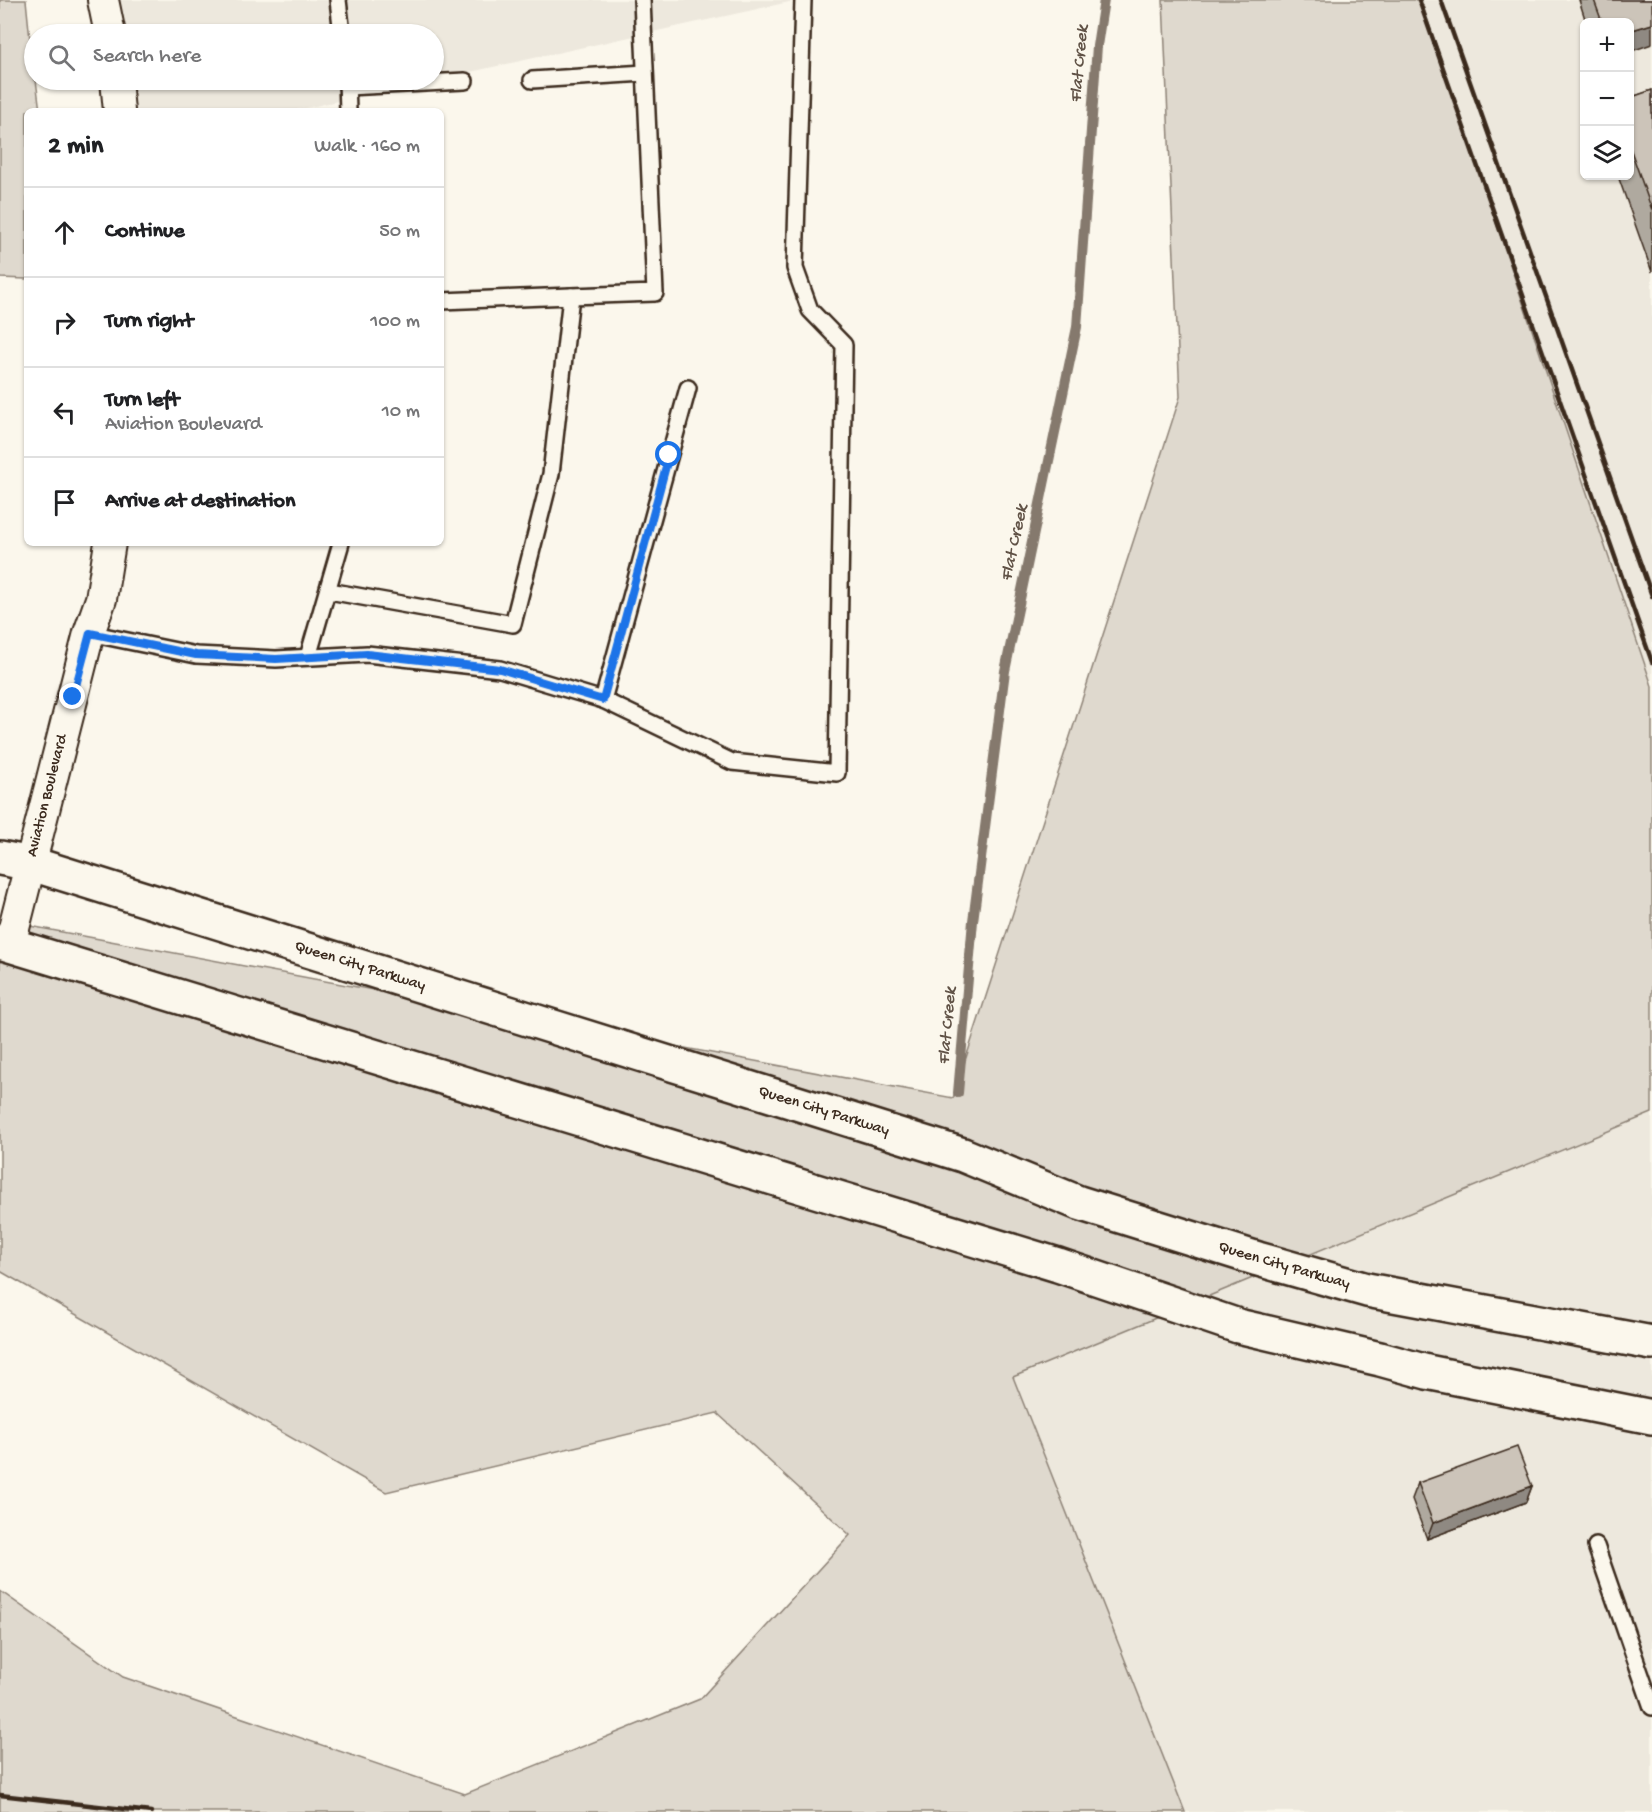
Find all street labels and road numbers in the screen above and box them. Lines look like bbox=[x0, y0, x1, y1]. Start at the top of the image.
street label: Aviation Boulevard bbox=[23, 731, 73, 859]
street label: Queen City Parkway bbox=[292, 937, 428, 996]
street label: Queen City Parkway bbox=[756, 1082, 892, 1141]
street label: Queen City Parkway bbox=[1216, 1238, 1352, 1294]

